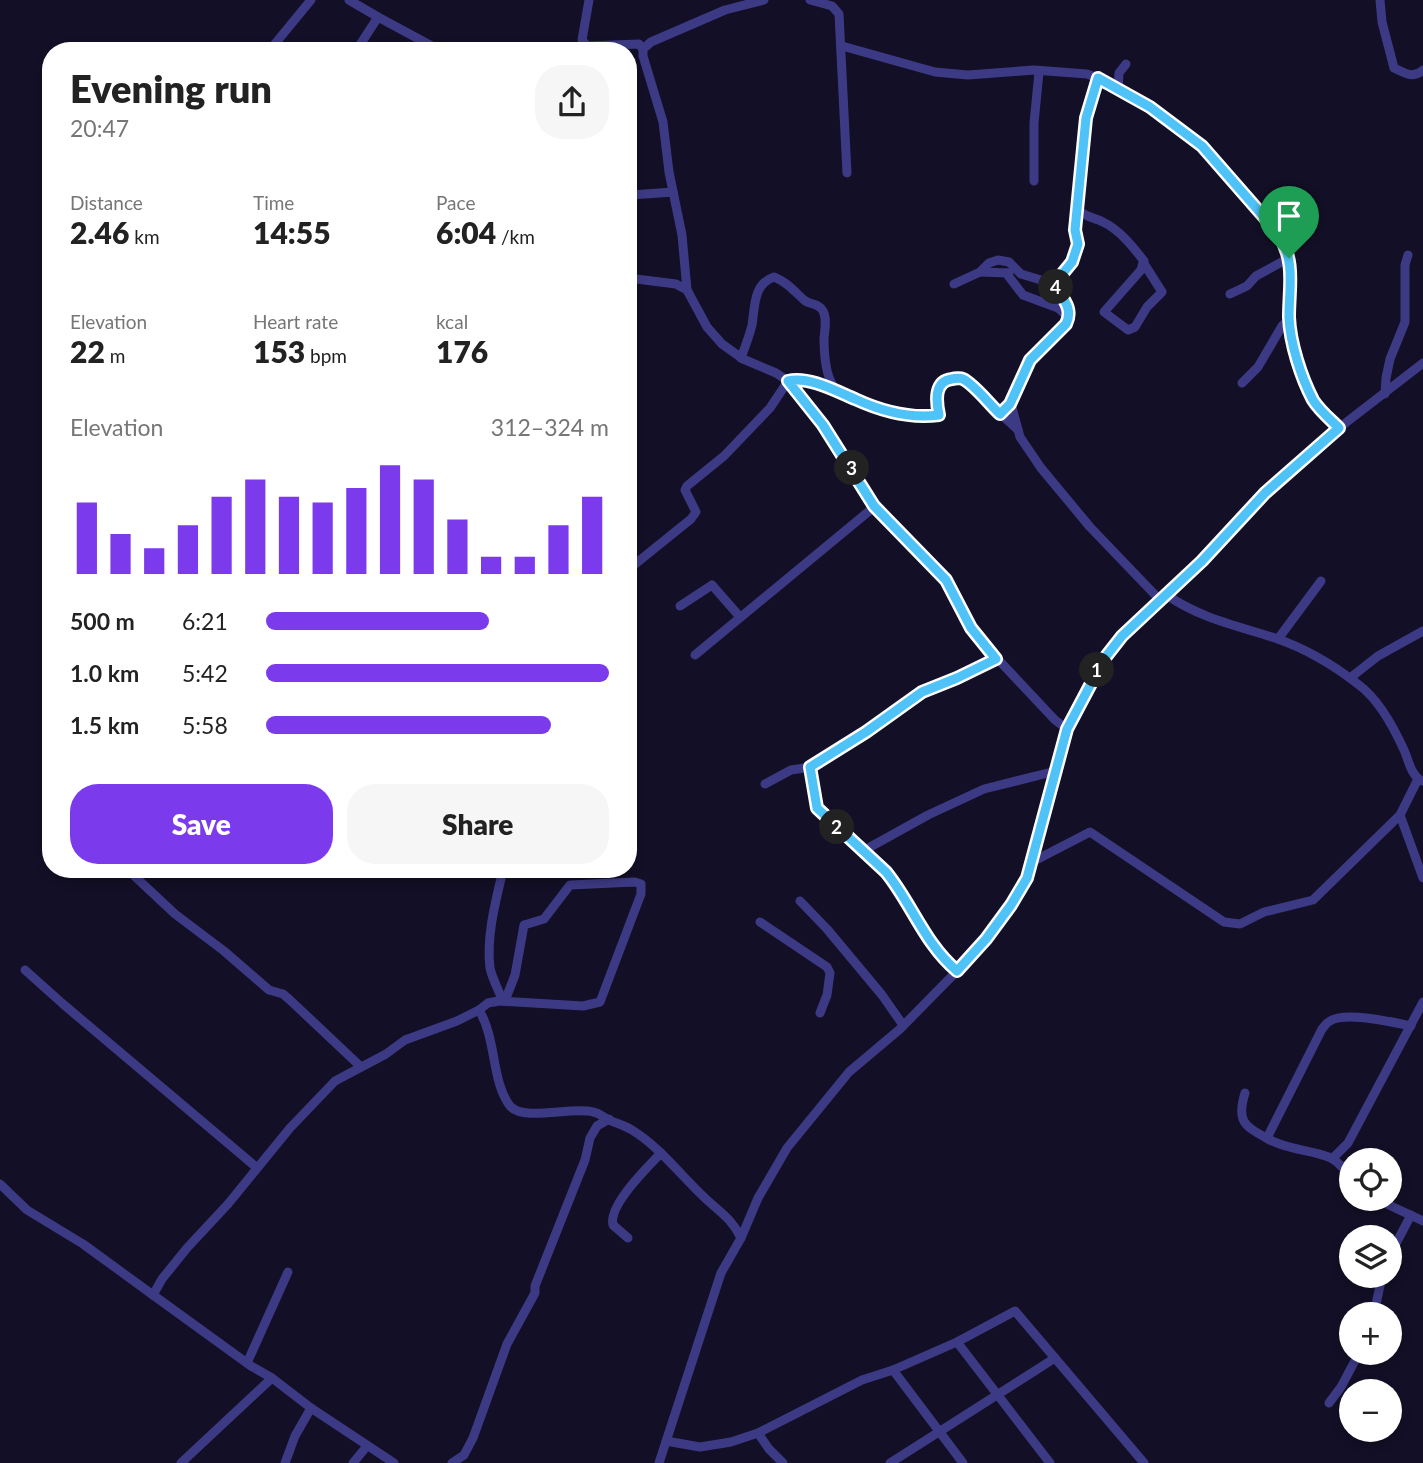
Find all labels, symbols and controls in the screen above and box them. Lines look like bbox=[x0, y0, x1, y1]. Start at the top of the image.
text: Evening run bbox=[70, 65, 272, 111]
button: share bbox=[535, 65, 609, 139]
text: 20:47 bbox=[70, 114, 129, 142]
pin bbox=[1259, 186, 1319, 258]
text: Distance bbox=[70, 191, 143, 214]
text: Time bbox=[253, 191, 294, 214]
text: Pace bbox=[436, 191, 475, 214]
icon: arrive bbox=[1270, 197, 1308, 235]
text: 2.46 bbox=[70, 214, 129, 250]
text: 14:55 bbox=[253, 214, 331, 250]
text: 6:04 bbox=[436, 214, 496, 250]
text: km bbox=[129, 225, 160, 248]
text: /km bbox=[496, 225, 535, 248]
pin: 4 bbox=[1038, 270, 1074, 304]
text: 4 bbox=[1050, 275, 1061, 298]
text: Elevation bbox=[70, 310, 147, 333]
text: Heart rate bbox=[253, 310, 338, 333]
text: kcal bbox=[436, 310, 468, 333]
text: 22 bbox=[70, 333, 105, 369]
text: 153 bbox=[253, 333, 305, 369]
text: 176 bbox=[436, 333, 488, 369]
text: m bbox=[105, 344, 125, 367]
text: bpm bbox=[305, 344, 347, 367]
text: Elevation bbox=[70, 413, 163, 441]
text: 312–324 m bbox=[491, 413, 609, 441]
pin: 3 bbox=[834, 450, 870, 486]
text: 3 bbox=[846, 456, 857, 479]
text: 500 m bbox=[70, 607, 135, 635]
text: 6:21 bbox=[182, 607, 228, 635]
pin: 1 bbox=[1080, 652, 1114, 688]
text: 1 bbox=[1091, 658, 1102, 681]
text: 1.0 km bbox=[70, 659, 139, 687]
text: 5:42 bbox=[182, 659, 228, 687]
text: 1.5 km bbox=[70, 711, 139, 739]
text: 5:58 bbox=[182, 711, 228, 739]
button: Save bbox=[70, 784, 333, 864]
button: Share bbox=[347, 784, 609, 864]
pin: 2 bbox=[820, 810, 854, 844]
text: 2 bbox=[831, 815, 842, 838]
map controls bbox=[1339, 1148, 1402, 1442]
button: locate bbox=[1339, 1148, 1402, 1211]
button: layers bbox=[1339, 1225, 1402, 1288]
button: + bbox=[1339, 1302, 1402, 1365]
button: − bbox=[1339, 1379, 1402, 1442]

